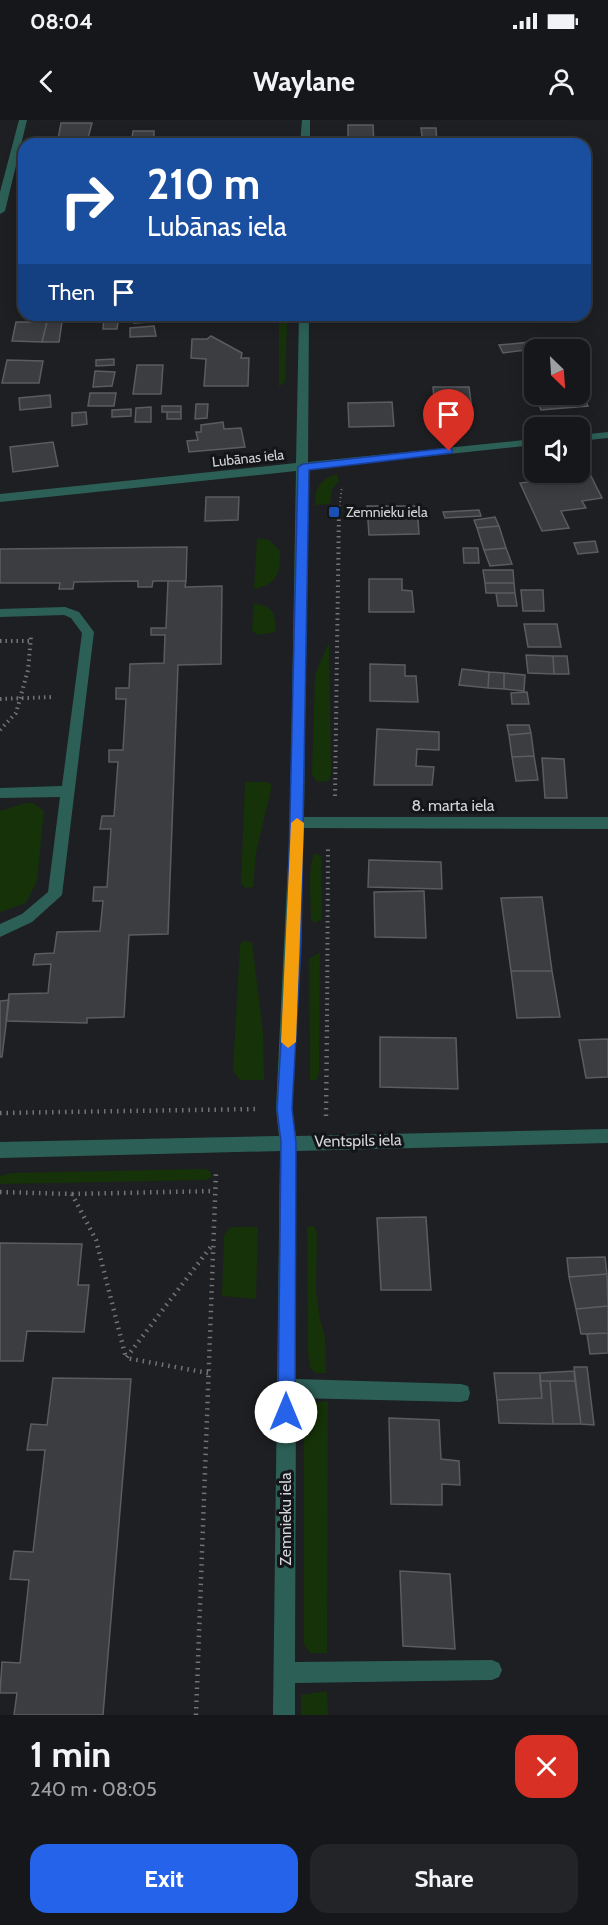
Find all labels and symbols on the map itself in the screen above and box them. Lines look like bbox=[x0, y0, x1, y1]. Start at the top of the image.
north arrow bbox=[524, 339, 590, 405]
pin bbox=[423, 389, 474, 451]
street label: Lubānas iela bbox=[211, 445, 285, 471]
place label: Zemnieku iela bbox=[346, 503, 428, 521]
marker: Zemnieku iela bbox=[327, 505, 341, 519]
street label: 8. marta iela bbox=[411, 796, 495, 815]
street label: Ventspils iela bbox=[314, 1130, 402, 1151]
position arrow bbox=[254, 1380, 318, 1444]
street label: Zemnieku iela bbox=[276, 1472, 295, 1566]

